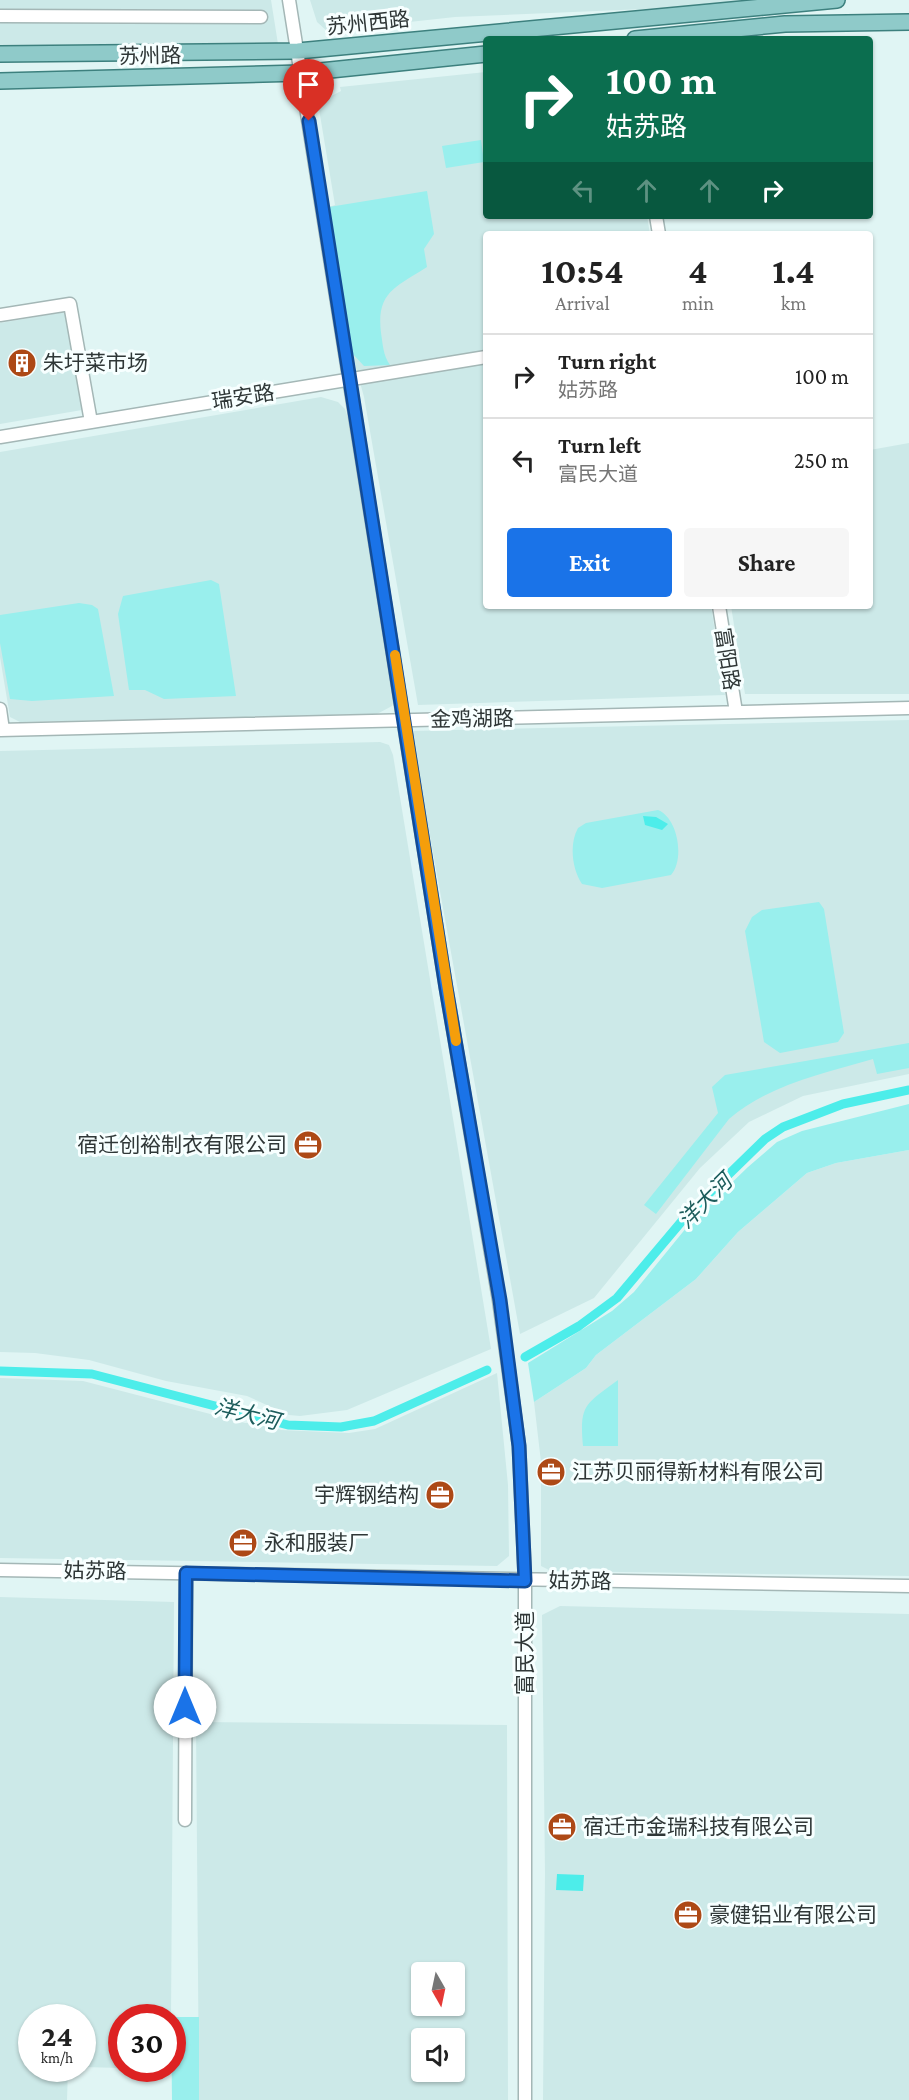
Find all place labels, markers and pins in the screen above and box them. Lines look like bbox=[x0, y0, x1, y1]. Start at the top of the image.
pin bbox=[283, 59, 334, 121]
building icon: 朱圩菜市场 bbox=[6, 347, 38, 379]
place label: 朱圩菜市场 bbox=[43, 351, 148, 375]
office icon: 宿迁创裕制衣有限公司 bbox=[292, 1129, 324, 1161]
place label: 宿迁创裕制衣有限公司 bbox=[77, 1133, 287, 1157]
office icon: 江苏贝丽得新材料有限公司 bbox=[535, 1456, 567, 1488]
place label: 江苏贝丽得新材料有限公司 bbox=[572, 1460, 824, 1484]
office icon: 宇辉钢结构 bbox=[424, 1479, 456, 1511]
place label: 宇辉钢结构 bbox=[314, 1483, 419, 1507]
office icon: 永和服装厂 bbox=[227, 1527, 259, 1559]
place label: 永和服装厂 bbox=[264, 1531, 369, 1555]
office icon: 宿迁市金瑞科技有限公司 bbox=[546, 1811, 578, 1843]
place label: 宿迁市金瑞科技有限公司 bbox=[583, 1815, 814, 1839]
office icon: 豪健铝业有限公司 bbox=[672, 1899, 704, 1931]
place label: 豪健铝业有限公司 bbox=[709, 1903, 877, 1927]

